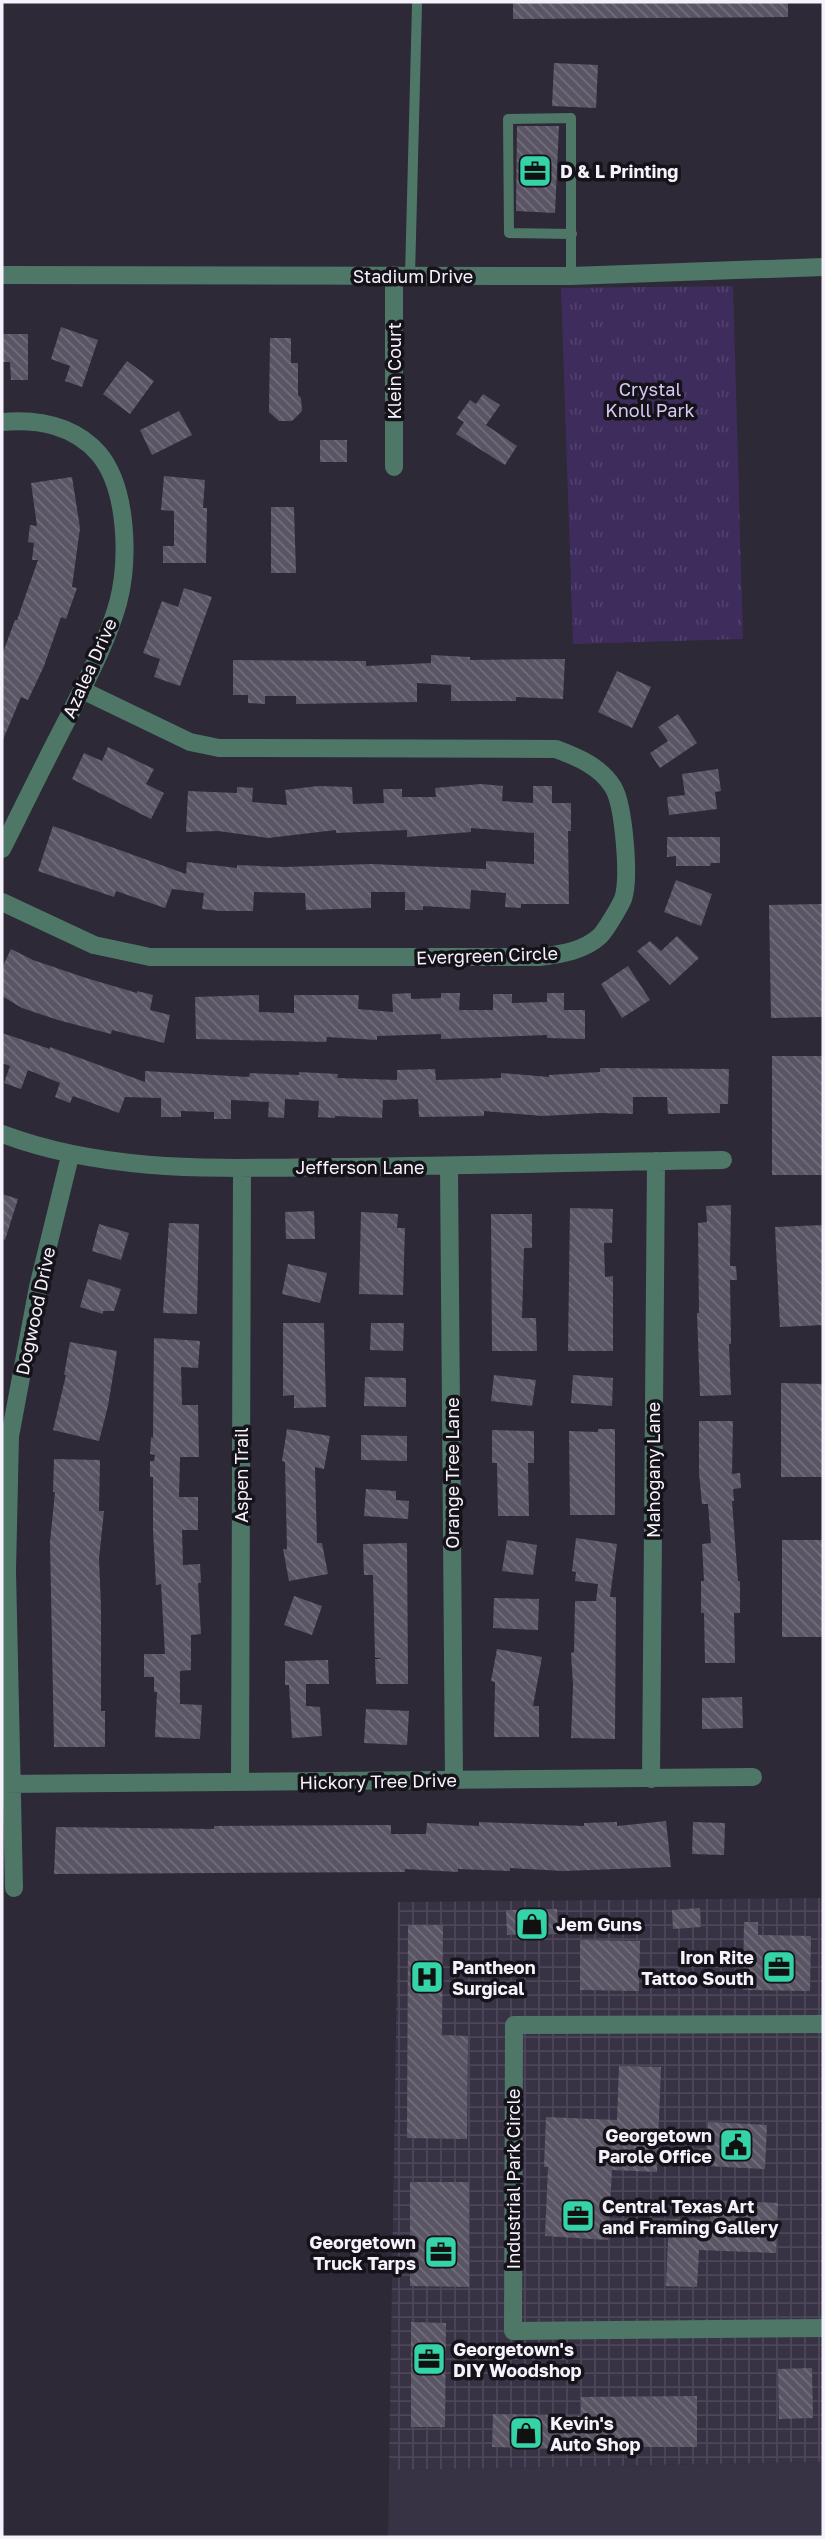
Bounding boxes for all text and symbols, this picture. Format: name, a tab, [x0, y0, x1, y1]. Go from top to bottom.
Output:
office icon: D & L Printing	[516, 152, 554, 190]
place label: D & L Printing	[560, 160, 678, 182]
street label: Stadium Drive	[353, 265, 473, 287]
street label: Klein Court	[383, 322, 405, 420]
park label: Crystal Knoll Park	[605, 378, 695, 421]
street label: Azalea Drive	[57, 615, 121, 721]
street label: Evergreen Circle	[416, 942, 558, 968]
street label: Jefferson Lane	[296, 1156, 424, 1178]
street label: Dogwood Drive	[11, 1245, 59, 1377]
street label: Orange Tree Lane	[441, 1397, 463, 1549]
street label: Mahogany Lane	[642, 1402, 664, 1538]
street label: Aspen Trail	[230, 1427, 252, 1523]
street label: Hickory Tree Drive	[299, 1769, 457, 1793]
shop icon: Jem Guns	[513, 1905, 551, 1943]
place label: Jem Guns	[556, 1913, 642, 1935]
place label: Iron Rite Tattoo South	[641, 1946, 754, 1989]
office icon: Iron Rite Tattoo South	[760, 1948, 798, 1986]
place label: Pantheon Surgical	[452, 1956, 536, 1999]
hospital icon: Pantheon Surgical	[408, 1958, 446, 1996]
street label: Industrial Park Circle	[502, 2089, 524, 2269]
place label: Georgetown Parole Office	[598, 2124, 712, 2167]
public building icon: Georgetown Parole Office	[717, 2126, 755, 2164]
place label: Central Texas Art and Framing Gallery	[602, 2195, 779, 2238]
office icon: Central Texas Art and Framing Gallery	[559, 2197, 597, 2235]
place label: Georgetown Truck Tarps	[309, 2231, 416, 2274]
office icon: Georgetown Truck Tarps	[422, 2233, 460, 2271]
place label: Georgetown's DIY Woodshop	[453, 2338, 582, 2381]
office icon: Georgetown's DIY Woodshop	[410, 2340, 448, 2378]
place label: Kevin's Auto Shop	[550, 2412, 641, 2455]
shop icon: Kevin's Auto Shop	[507, 2414, 545, 2452]

